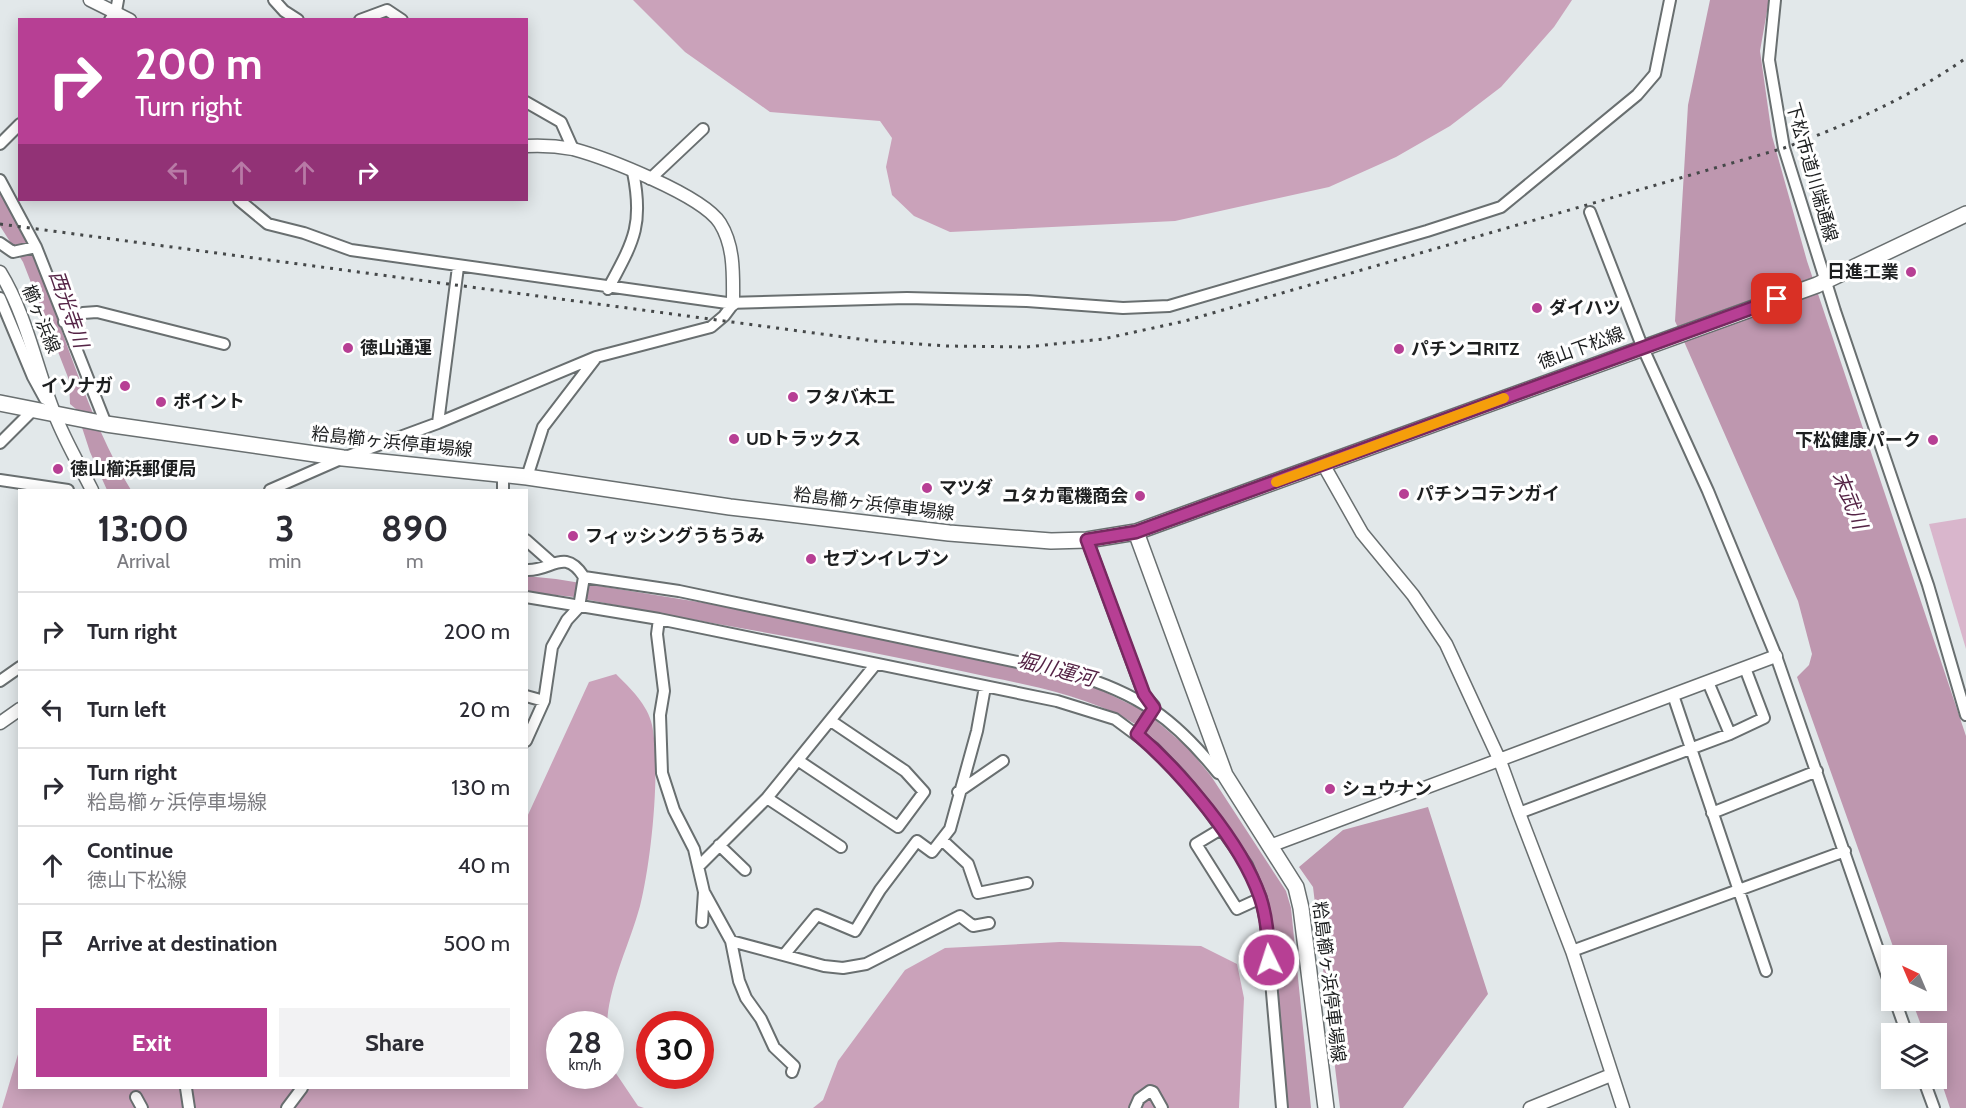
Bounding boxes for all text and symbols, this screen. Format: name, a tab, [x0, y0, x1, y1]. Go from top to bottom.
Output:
text: 200 m	[135, 38, 262, 90]
icon: right	[36, 42, 114, 120]
text: Turn right	[135, 90, 242, 123]
street label: 下松市道川端通線	[1782, 100, 1842, 244]
icon: left	[162, 156, 195, 189]
icon: ahead	[225, 156, 258, 189]
icon: ahead	[288, 156, 321, 189]
icon: right	[351, 156, 384, 189]
place label: 日進工業	[1827, 261, 1899, 283]
marker: 日進工業	[1904, 265, 1918, 279]
water label: 西光寺川	[45, 267, 94, 353]
pin	[1751, 273, 1802, 324]
street label: 櫛ヶ浜線	[17, 282, 65, 356]
icon: arrive	[1760, 282, 1793, 315]
place label: ダイハツ	[1549, 297, 1621, 319]
marker: ダイハツ	[1530, 301, 1544, 315]
street label: 徳山下松線	[1535, 322, 1627, 374]
place label: 徳山通運	[360, 337, 432, 359]
place label: パチンコRITZ	[1411, 338, 1519, 360]
marker: 徳山通運	[341, 341, 355, 355]
marker: パチンコRITZ	[1392, 342, 1406, 356]
place label: イソナガ	[41, 375, 113, 397]
marker: イソナガ	[118, 379, 132, 393]
place label: フタバ木工	[805, 386, 895, 408]
marker: フタバ木工	[786, 390, 800, 404]
place label: ポイント	[173, 391, 245, 413]
marker: ポイント	[154, 395, 168, 409]
street label: 粭島櫛ヶ浜停車場線	[310, 423, 474, 461]
place label: UDトラックス	[746, 428, 861, 450]
place label: 下松健康パーク	[1795, 429, 1921, 451]
marker: UDトラックス	[727, 432, 741, 446]
marker: 下松健康パーク	[1926, 433, 1940, 447]
place label: 徳山櫛浜郵便局	[70, 458, 196, 480]
marker: 徳山櫛浜郵便局	[51, 462, 65, 476]
water label: 末武川	[1828, 468, 1873, 534]
place label: マツダ	[939, 477, 993, 499]
marker: マツダ	[920, 481, 934, 495]
street label: 粭島櫛ヶ浜停車場線	[792, 483, 956, 525]
place label: パチンコテンガイ	[1416, 483, 1560, 505]
place label: ユタカ電機商会	[1002, 485, 1128, 507]
marker: パチンコテンガイ	[1397, 487, 1411, 501]
marker: ユタカ電機商会	[1133, 489, 1147, 503]
text: 13:00	[98, 506, 189, 550]
text: 3	[275, 506, 295, 550]
text: 890	[381, 506, 448, 550]
place label: フィッシングうちうみ	[585, 525, 765, 547]
marker: フィッシングうちうみ	[566, 529, 580, 543]
place label: セブンイレブン	[823, 548, 949, 570]
text: Arrival	[117, 549, 170, 573]
text: min	[269, 549, 302, 573]
text: m	[406, 549, 424, 573]
marker: セブンイレブン	[804, 552, 818, 566]
icon: right	[36, 615, 69, 648]
text: Turn right	[87, 618, 177, 645]
text: 200 m	[444, 618, 510, 645]
water label: 堀川運河	[1014, 647, 1102, 692]
icon: left	[36, 693, 69, 726]
text: Turn left	[87, 696, 166, 723]
text: 20 m	[459, 696, 510, 723]
text: Turn right	[87, 759, 177, 786]
icon: right	[36, 771, 69, 804]
text: 130 m	[451, 774, 510, 801]
place label: シュウナン	[1342, 778, 1432, 800]
marker: シュウナン	[1323, 782, 1337, 796]
text: 粭島櫛ヶ浜停車場線	[87, 790, 267, 814]
text: Continue	[87, 837, 173, 864]
icon: ahead	[36, 849, 69, 882]
text: 40 m	[458, 852, 510, 879]
text: 徳山下松線	[87, 868, 187, 892]
street label: 粭島櫛ヶ浜停車場線	[1308, 900, 1350, 1064]
icon: arrive	[36, 927, 69, 960]
position arrow	[1237, 928, 1301, 992]
text: Arrive at destination	[87, 930, 277, 957]
text: 500 m	[443, 930, 510, 957]
north arrow	[1881, 945, 1947, 1011]
map controls	[1881, 945, 1947, 1089]
button: Exit	[36, 1008, 267, 1077]
button: Share	[279, 1008, 510, 1077]
speed limit sign: 30	[636, 1011, 714, 1089]
button: layers	[1881, 1023, 1947, 1089]
text: 28	[568, 1024, 602, 1061]
text: km/h	[569, 1056, 601, 1074]

